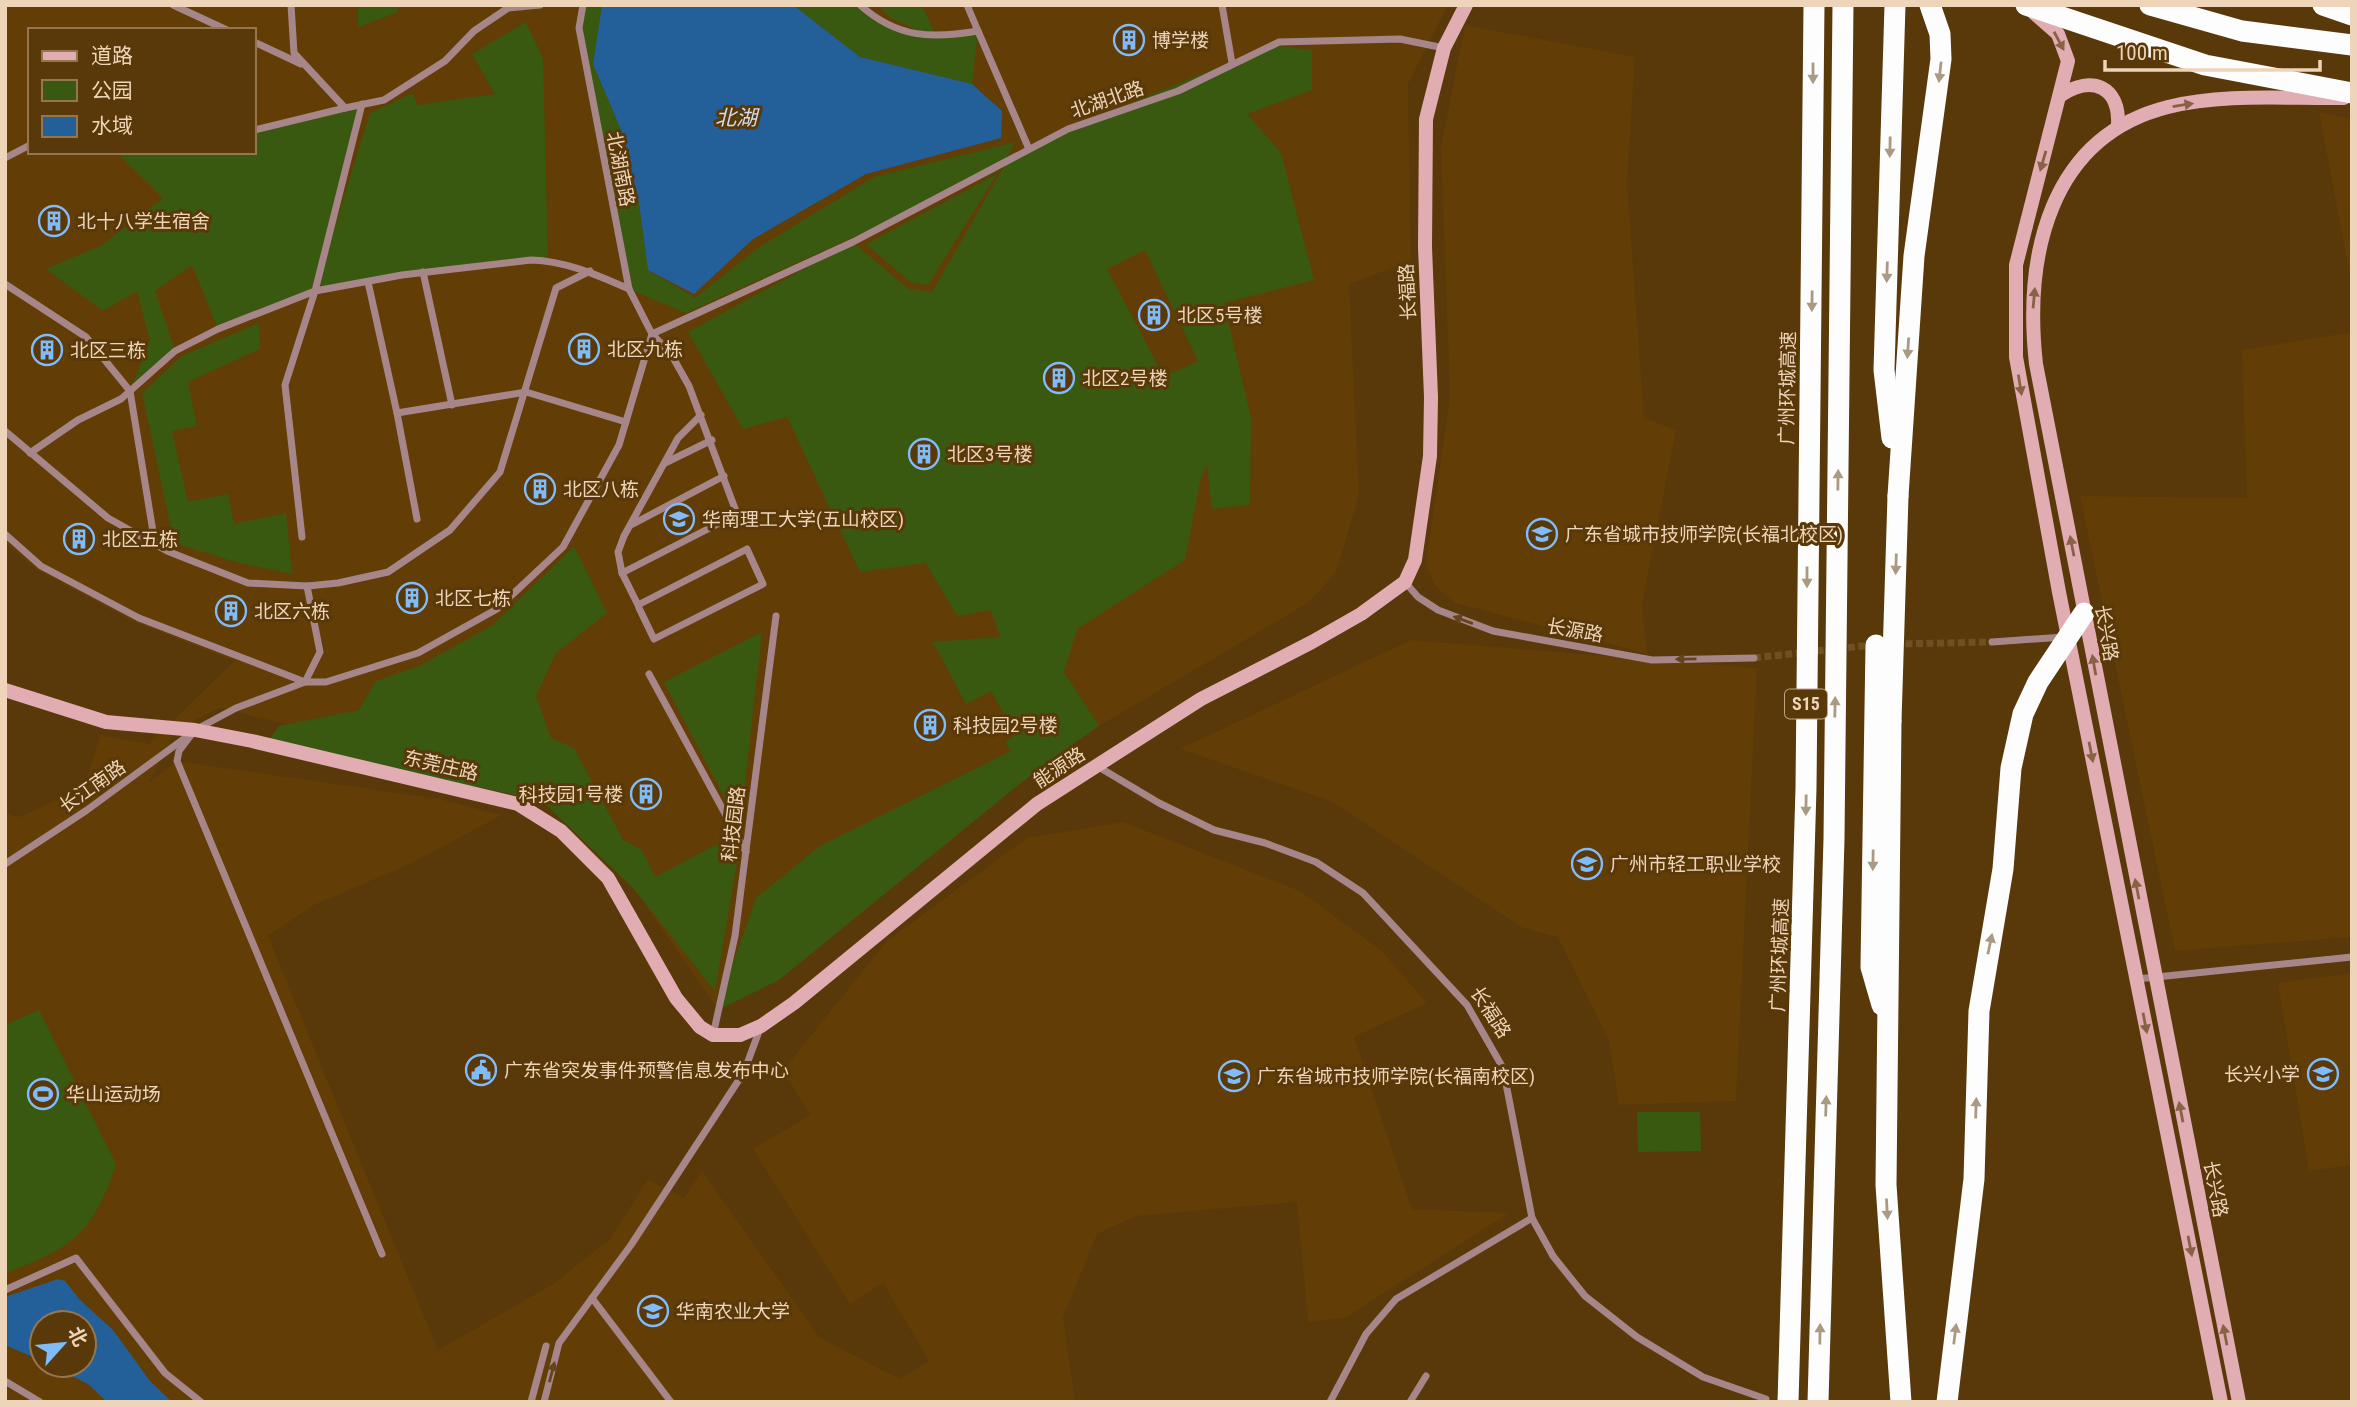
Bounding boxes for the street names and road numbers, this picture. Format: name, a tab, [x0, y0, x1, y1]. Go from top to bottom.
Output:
street label: 北湖北路	[1067, 76, 1147, 123]
street label: 北湖南路	[602, 130, 639, 209]
street label: 长福路	[1395, 263, 1420, 321]
street label: 广州环城高速	[1775, 331, 1800, 445]
street label: 长兴路	[2090, 603, 2123, 663]
street label: 长源路	[1545, 614, 1605, 647]
road number: S15	[1785, 690, 1827, 718]
street label: 能源路	[1029, 742, 1089, 793]
street label: 东莞庄路	[401, 746, 481, 785]
street label: 长江南路	[55, 755, 130, 818]
street label: 科技园路	[717, 785, 750, 863]
street label: 广州环城高速	[1766, 898, 1793, 1012]
street label: 长福路	[1465, 982, 1516, 1042]
street label: 长兴路	[2199, 1159, 2232, 1219]

